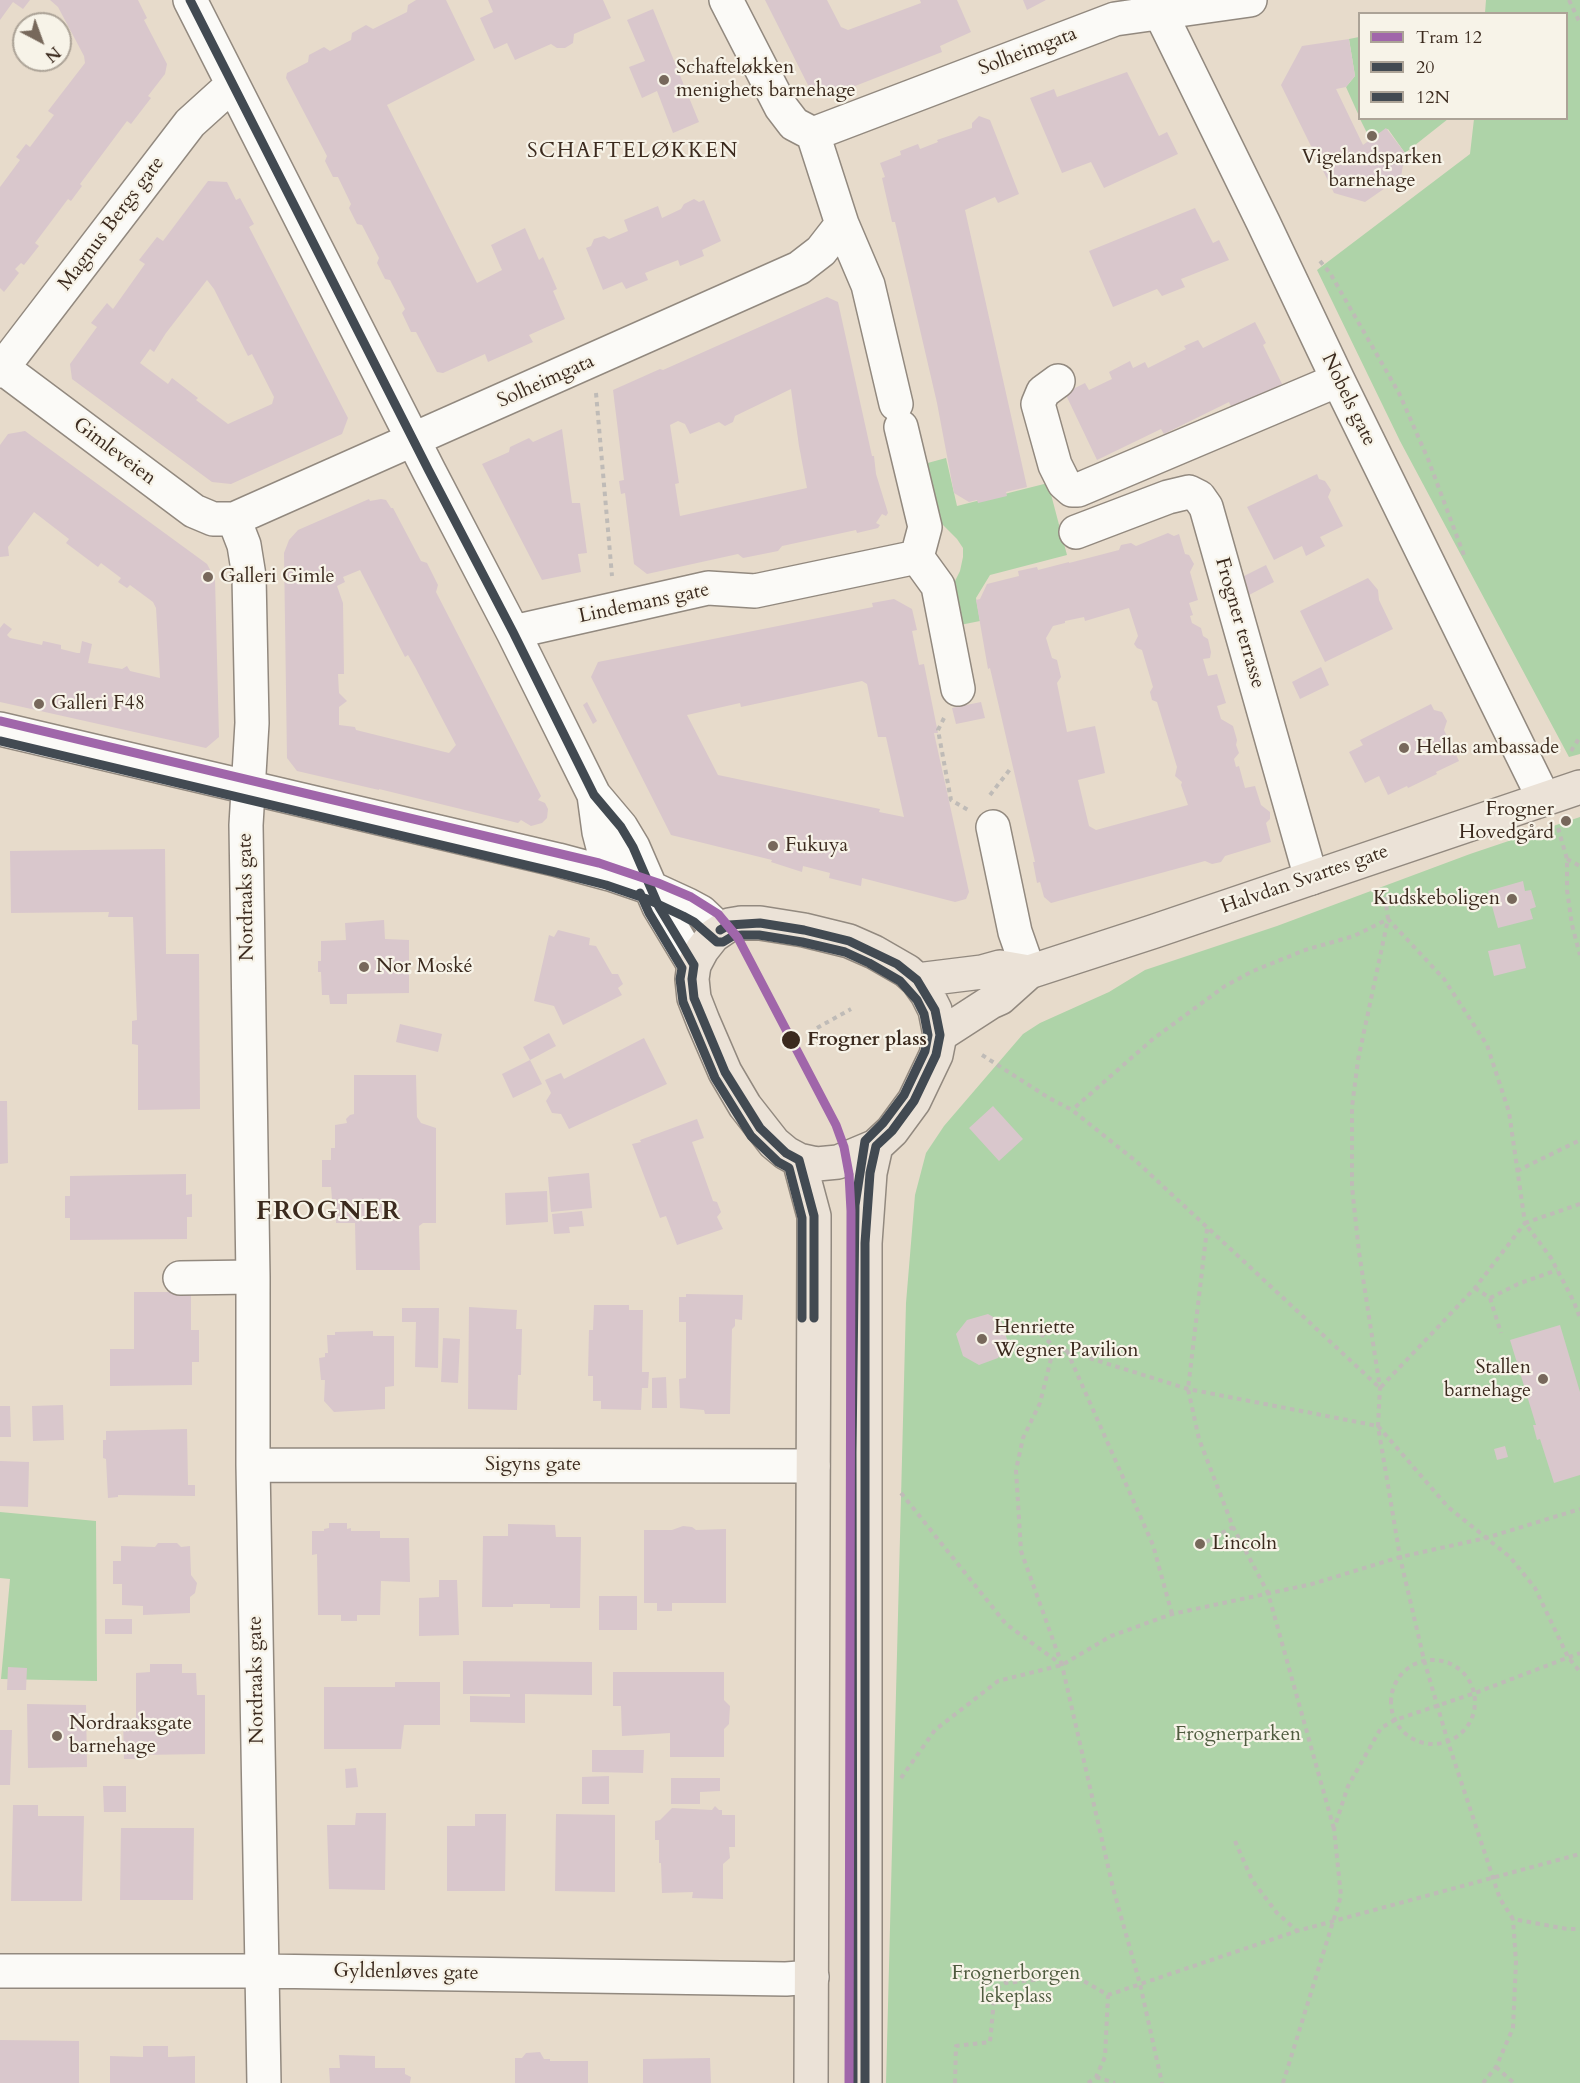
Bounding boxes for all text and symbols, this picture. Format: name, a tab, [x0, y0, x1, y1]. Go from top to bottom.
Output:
north arrow	[12, 12, 72, 72]
legend	[1358, 12, 1568, 120]
street label: Solheimgata	[975, 22, 1081, 82]
text: Tram 12	[1416, 25, 1482, 50]
text: N	[40, 41, 65, 67]
text: 20	[1416, 55, 1434, 80]
place label: Schafteløkken menighets barnehage	[676, 56, 856, 103]
marker: Schafteløkken menighets barnehage	[657, 73, 671, 87]
text: 12N	[1416, 85, 1450, 110]
marker: Vigelandsparken barnehage	[1365, 129, 1379, 143]
district label: SCHAFTELØKKEN	[527, 139, 739, 165]
place label: Vigelandsparken barnehage	[1302, 146, 1442, 193]
street label: Magnus Bergs gate	[54, 152, 170, 296]
street label: Solheimgata	[494, 350, 598, 414]
street label: Nobels gate	[1315, 350, 1381, 450]
street label: Gimleveien	[68, 413, 160, 491]
street label: Frogner terrasse	[1209, 555, 1269, 691]
place label: Galleri Gimle	[220, 565, 335, 589]
marker: Galleri Gimle	[201, 570, 215, 584]
street label: Lindemans gate	[576, 578, 712, 630]
place label: Galleri F48	[51, 692, 145, 716]
marker: Galleri F48	[32, 697, 46, 711]
place label: Hellas ambassade	[1416, 736, 1559, 760]
marker: Hellas ambassade	[1397, 741, 1411, 755]
place label: Frogner Hovedgård	[1459, 798, 1554, 845]
marker: Frogner Hovedgård	[1559, 814, 1573, 828]
street label: Nordraaks gate	[234, 833, 260, 961]
place label: Fukuya	[785, 834, 848, 858]
marker: Fukuya	[766, 839, 780, 853]
street label: Halvdan Svartes gate	[1218, 840, 1392, 920]
place label: Kudskeboligen	[1373, 887, 1500, 911]
marker: Kudskeboligen	[1505, 892, 1519, 906]
place label: Nor Moské	[376, 955, 473, 979]
marker: Nor Moské	[357, 960, 371, 974]
place label: Frogner plass	[807, 1028, 927, 1052]
marker: Frogner plass	[780, 1029, 802, 1051]
district label: FROGNER	[256, 1197, 402, 1229]
place label: Henriette Wegner Pavilion	[994, 1316, 1139, 1363]
marker: Henriette Wegner Pavilion	[975, 1332, 989, 1346]
place label: Stallen barnehage	[1444, 1356, 1531, 1403]
marker: Stallen barnehage	[1536, 1372, 1550, 1386]
street label: Sigyns gate	[485, 1453, 581, 1477]
place label: Lincoln	[1212, 1532, 1277, 1556]
marker: Lincoln	[1193, 1537, 1207, 1551]
street label: Nordraaks gate	[244, 1616, 270, 1744]
place label: Nordraaksgate barnehage	[69, 1712, 192, 1759]
park label: Frognerparken	[1175, 1723, 1301, 1747]
marker: Nordraaksgate barnehage	[50, 1729, 64, 1743]
street label: Gyldenløves gate	[333, 1960, 479, 1986]
park label: Frognerborgen lekeplass	[952, 1962, 1080, 2009]

